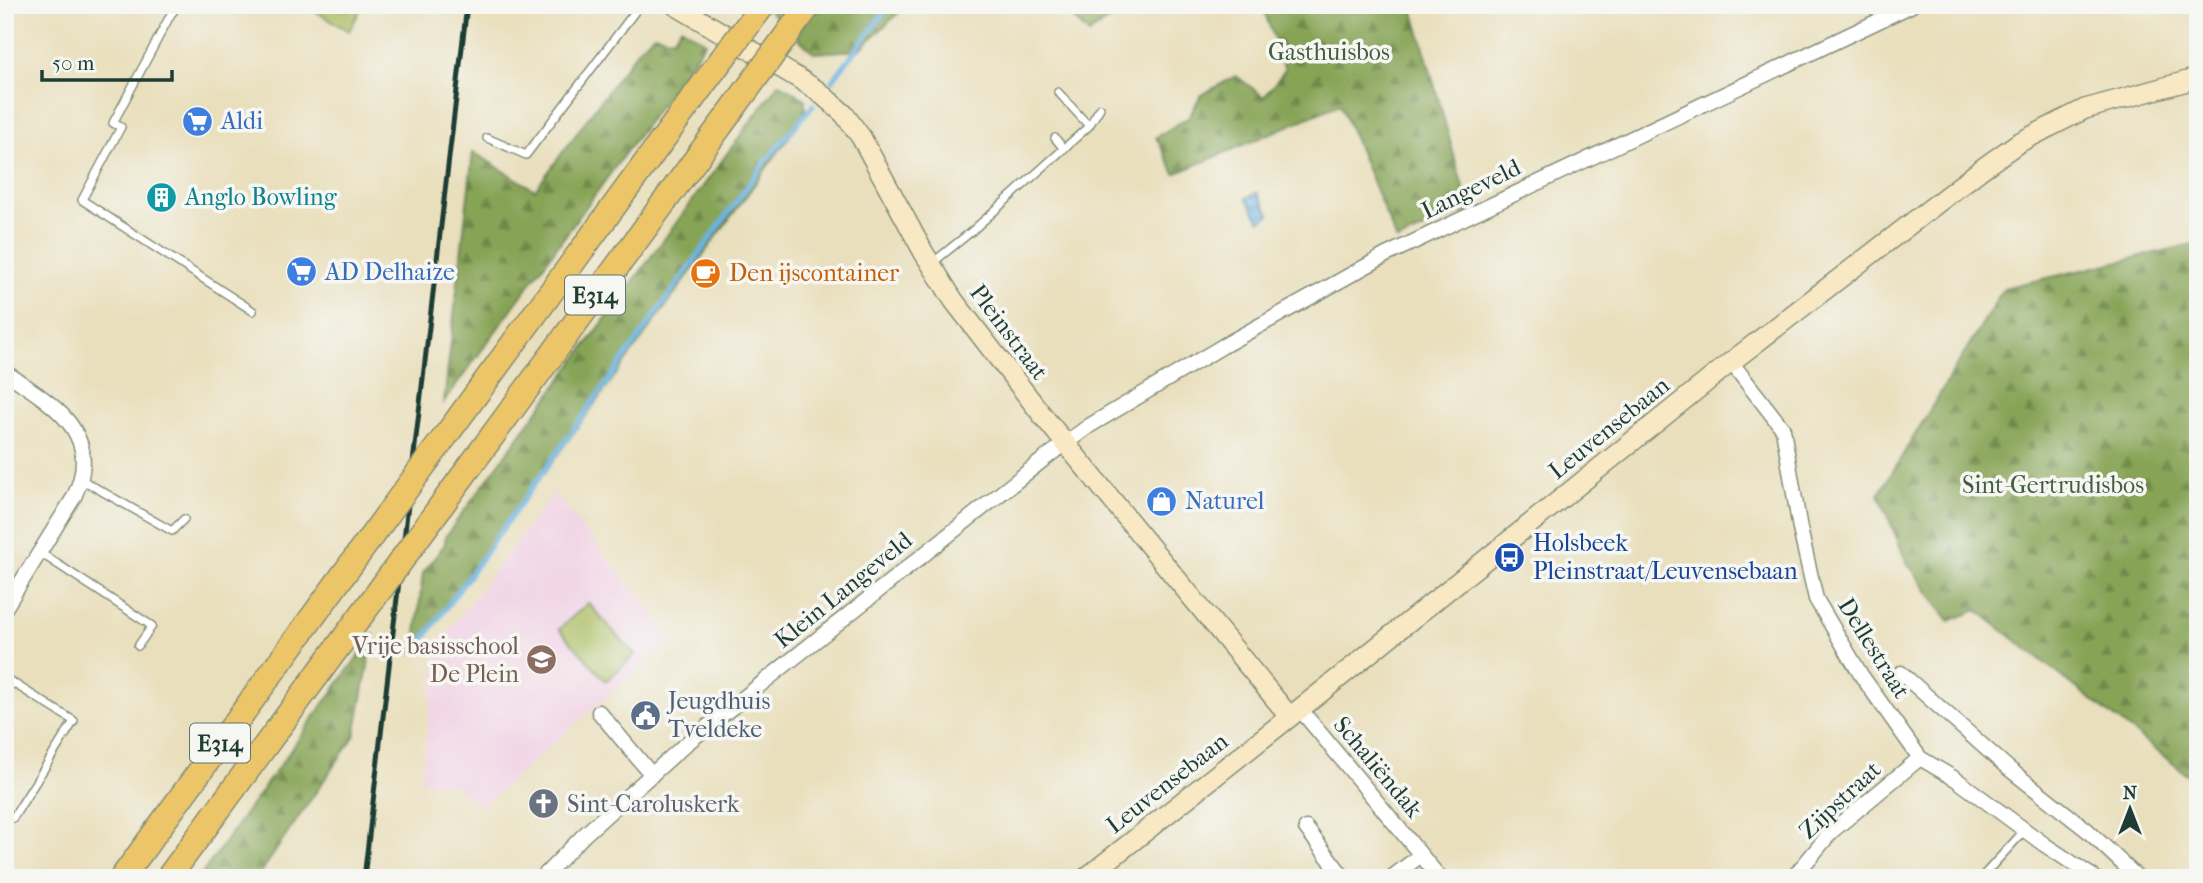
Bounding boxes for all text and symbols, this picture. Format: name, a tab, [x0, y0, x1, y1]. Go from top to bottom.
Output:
scale bar	[42, 38, 172, 82]
park label: Gasthuisbos	[1268, 38, 1390, 66]
text: 50 m	[52, 51, 95, 75]
supermarket icon: Aldi	[181, 104, 215, 138]
place label: Aldi	[220, 107, 263, 135]
street label: Langeveld	[1417, 153, 1526, 225]
building icon: Anglo Bowling	[145, 180, 179, 214]
place label: Anglo Bowling	[184, 183, 338, 211]
supermarket icon: AD Delhaize	[285, 255, 319, 289]
cafe icon: Den ijscontainer	[689, 256, 723, 290]
place label: AD Delhaize	[324, 258, 455, 286]
place label: Den ijscontainer	[729, 259, 900, 287]
road number: E314	[565, 276, 625, 314]
street label: Pleinstraat	[964, 279, 1054, 386]
street label: Leuvensebaan	[1543, 371, 1675, 485]
park label: Sint-Gertrudisbos	[1962, 471, 2144, 499]
shop icon: Naturel	[1145, 484, 1179, 518]
place label: Naturel	[1185, 487, 1265, 515]
street label: Klein Langeveld	[769, 525, 918, 654]
place label: Holsbeek Pleinstraat/Leuvensebaan	[1533, 529, 1798, 585]
bus stop icon: Holsbeek Pleinstraat/Leuvensebaan	[1493, 540, 1527, 574]
street label: Dellestraat	[1832, 592, 1916, 704]
place label: Vrije basisschool De Plein	[351, 632, 519, 688]
school or university icon: Vrije basisschool De Plein	[525, 643, 559, 677]
place label: Jeugdhuis Tveldeke	[666, 687, 770, 743]
public building icon: Jeugdhuis Tveldeke	[628, 698, 662, 732]
street label: Schaliëndak	[1328, 711, 1429, 824]
road number: E314	[190, 723, 250, 762]
street label: Leuvensebaan	[1101, 727, 1233, 839]
street label: Zijpstraat	[1794, 755, 1887, 845]
north arrow	[2094, 774, 2164, 844]
text: N	[2123, 782, 2138, 804]
church icon: Sint-Caroluskerk	[527, 787, 561, 821]
place label: Sint-Caroluskerk	[567, 790, 740, 818]

